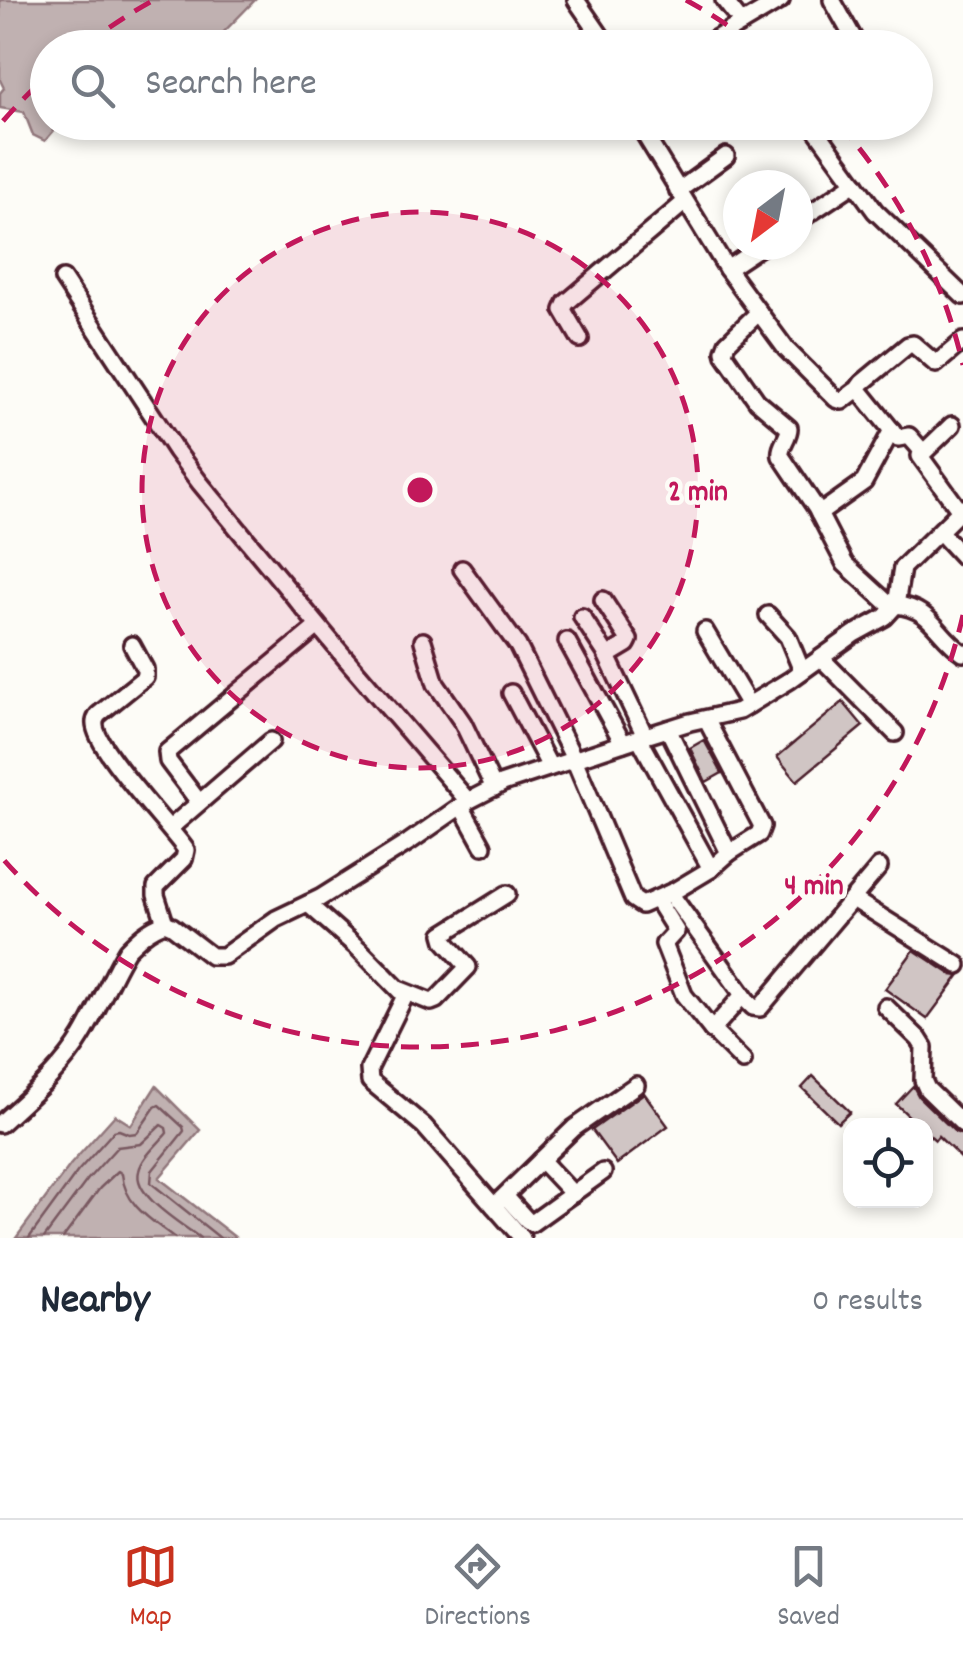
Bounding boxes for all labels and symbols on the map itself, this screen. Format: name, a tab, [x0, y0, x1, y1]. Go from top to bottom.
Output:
north arrow	[723, 170, 813, 260]
centre of rings	[402, 472, 438, 508]
text: 2 min	[668, 473, 728, 516]
text: 4 min	[784, 867, 844, 910]

